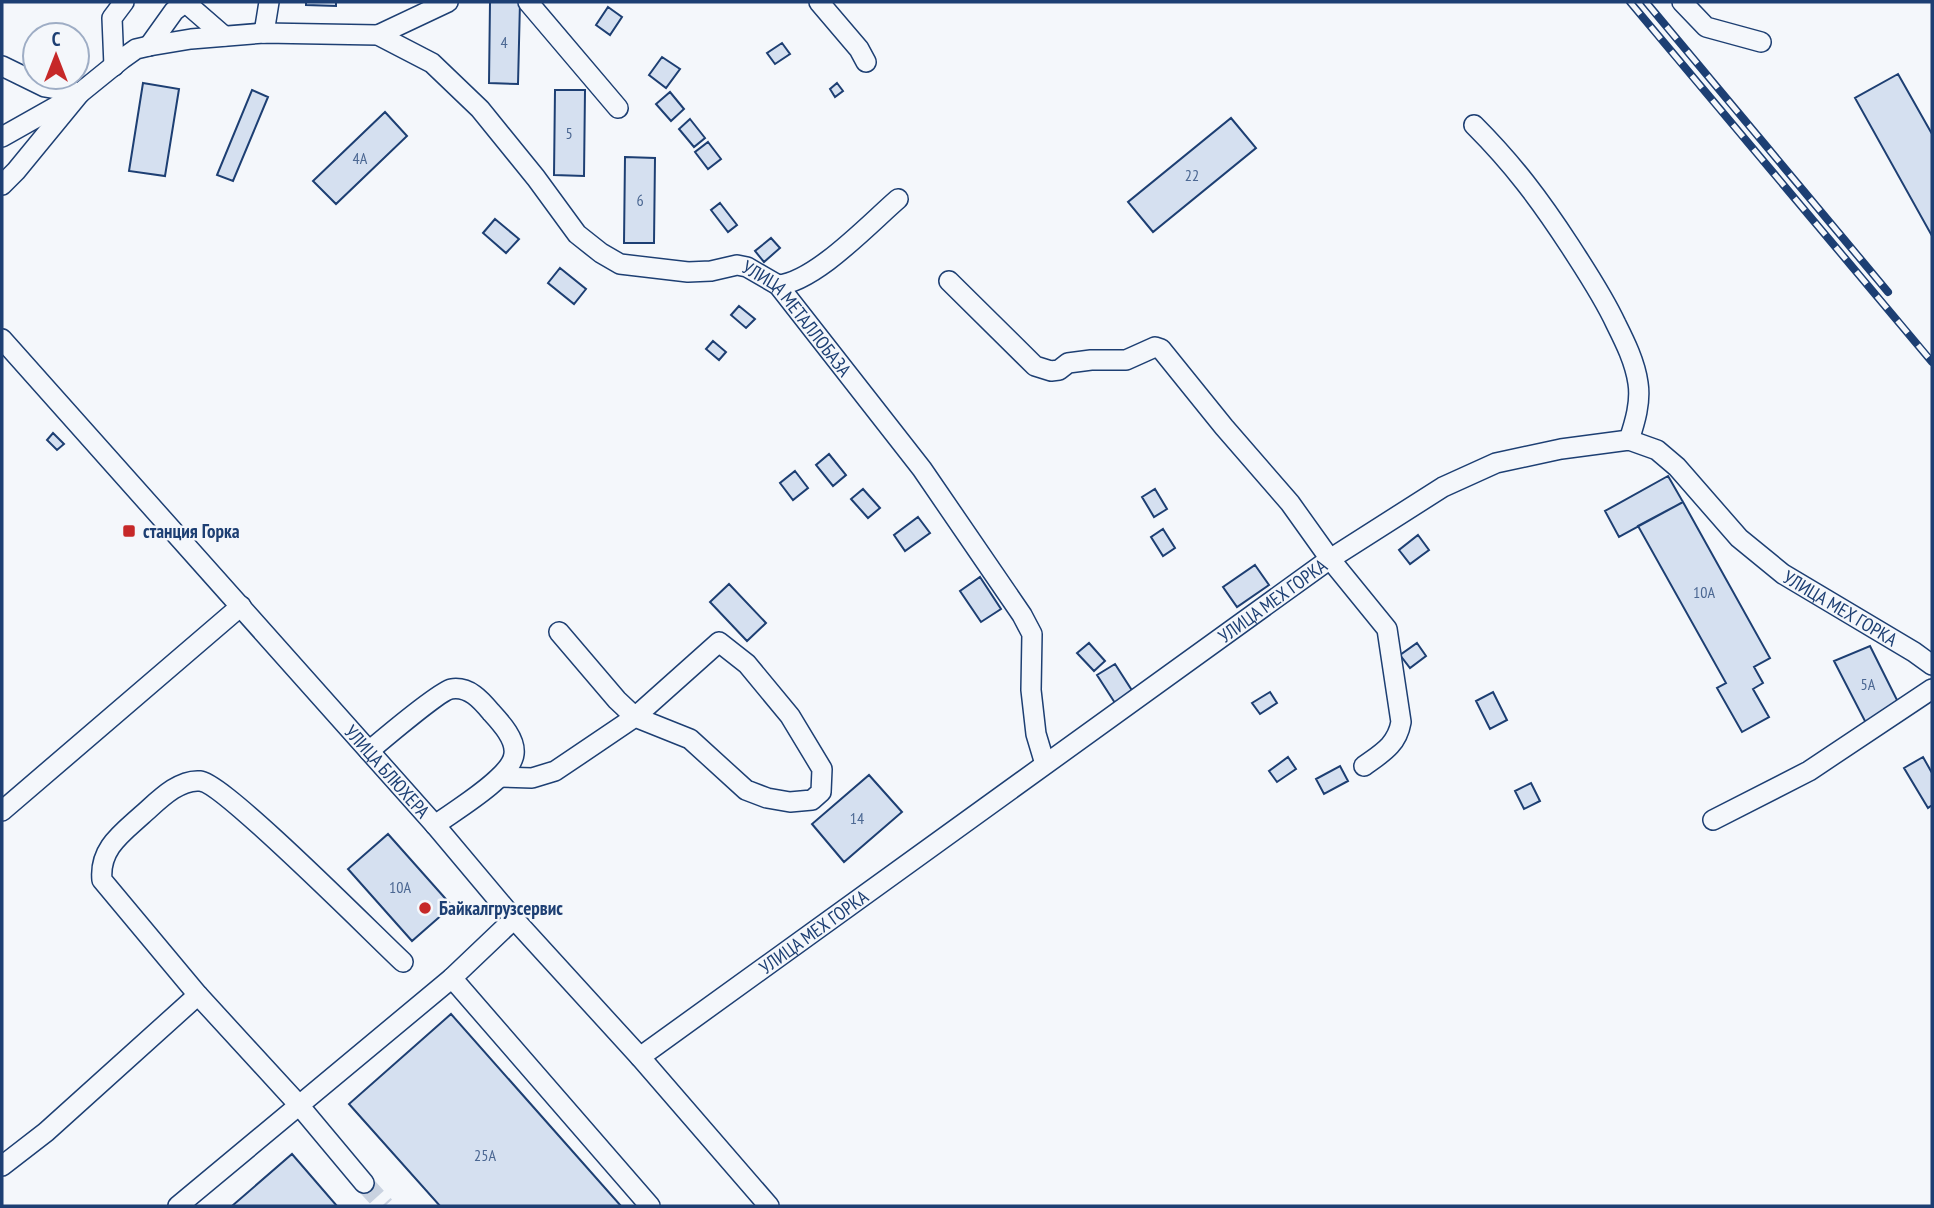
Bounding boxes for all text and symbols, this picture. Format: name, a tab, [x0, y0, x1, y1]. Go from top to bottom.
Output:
north arrow	[21, 21, 91, 91]
text: С	[52, 27, 61, 51]
house number: 4	[500, 32, 508, 52]
house number: 5	[565, 123, 573, 143]
house number: 4А	[353, 148, 368, 168]
house number: 22	[1185, 165, 1199, 185]
house number: 6	[636, 190, 644, 210]
street label: УЛИЦА МЕТАЛЛОБАЗА	[738, 255, 857, 381]
place label: станция Горка	[143, 519, 240, 543]
marker: станция Горка	[121, 523, 137, 539]
street label: УЛИЦА МЕХ ГОРКА	[1213, 553, 1332, 648]
street label: УЛИЦА МЕХ ГОРКА	[1779, 565, 1902, 651]
house number: 10А	[1693, 582, 1715, 602]
house number: 5А	[1861, 674, 1876, 694]
street label: УЛИЦА БЛЮХЕРА	[339, 720, 435, 823]
house number: 14	[850, 808, 864, 828]
house number: 10А	[389, 877, 411, 897]
street label: УЛИЦА МЕХ ГОРКА	[754, 884, 873, 979]
place label: Байкалгрузсервис	[439, 896, 563, 920]
marker: Байкалгрузсервис	[417, 900, 433, 916]
house number: 25А	[474, 1145, 496, 1165]

